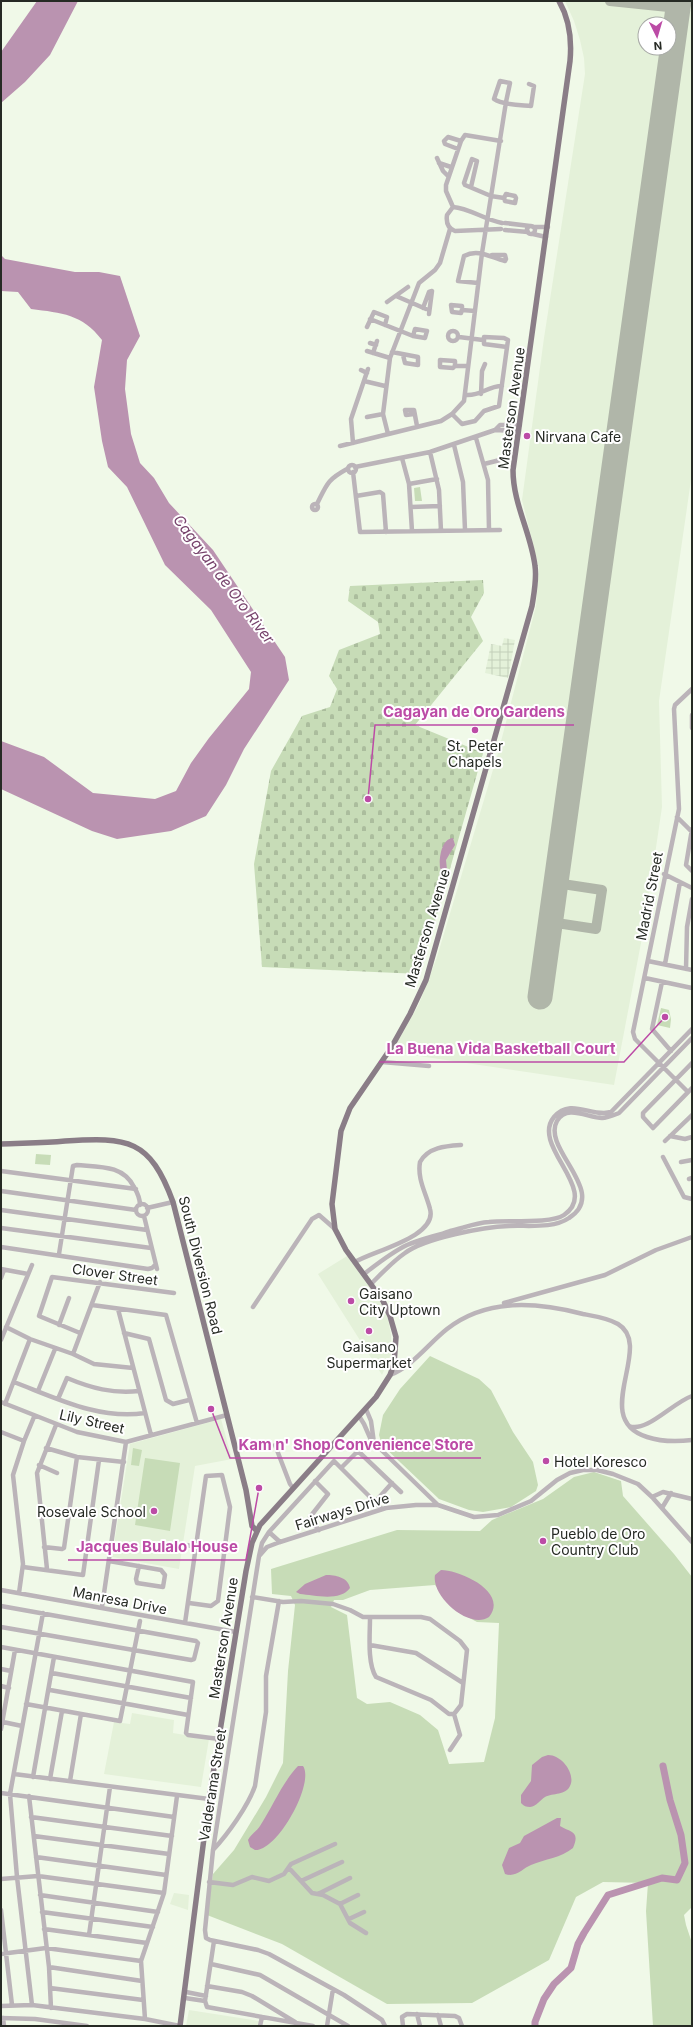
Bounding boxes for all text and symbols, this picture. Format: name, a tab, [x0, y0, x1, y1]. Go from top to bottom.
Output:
north arrow	[637, 16, 677, 56]
text: N	[653, 39, 663, 53]
street label: Masterson Avenue	[494, 346, 528, 470]
place label: Nirvana Cafe	[535, 428, 621, 445]
marker: Nirvana Cafe	[522, 431, 532, 441]
water label: Cagayan de Oro River	[169, 511, 279, 648]
callout: Cagayan de Oro Gardens	[375, 698, 574, 725]
text: Cagayan de Oro Gardens	[383, 702, 565, 721]
marker: St. Peter Chapels	[470, 725, 480, 735]
place label: St. Peter Chapels	[447, 737, 503, 770]
street label: Madrid Street	[632, 850, 666, 942]
street label: Masterson Avenue	[401, 867, 453, 989]
callout: La Buena Vida Basketball Court	[379, 1035, 624, 1062]
text: La Buena Vida Basketball Court	[387, 1039, 616, 1058]
street label: South Diversion Road	[176, 1194, 226, 1336]
street label: Clover Street	[71, 1260, 159, 1288]
place label: Gaisano City Uptown	[359, 1285, 441, 1318]
marker: Gaisano City Uptown	[346, 1296, 356, 1306]
marker: Gaisano Supermarket	[364, 1326, 374, 1336]
place label: Gaisano Supermarket	[326, 1338, 412, 1371]
street label: Lily Street	[58, 1405, 127, 1437]
callout: Kam n' Shop Convenience Store	[230, 1431, 481, 1458]
text: Kam n' Shop Convenience Store	[239, 1435, 473, 1454]
place label: Hotel Koresco	[554, 1453, 647, 1470]
marker: Hotel Koresco	[541, 1456, 551, 1466]
street label: Fairways Drive	[293, 1489, 391, 1533]
place label: Rosevale School	[37, 1503, 146, 1520]
marker: Rosevale School	[149, 1506, 159, 1516]
place label: Pueblo de Oro Country Club	[551, 1525, 646, 1558]
callout: Jacques Bulalo House	[68, 1533, 246, 1560]
marker: Pueblo de Oro Country Club	[538, 1536, 548, 1546]
text: Jacques Bulalo House	[76, 1537, 238, 1556]
street label: Masterson Avenue	[205, 1576, 241, 1700]
street label: Manresa Drive	[71, 1583, 169, 1617]
street label: Valderama Street	[195, 1727, 229, 1842]

